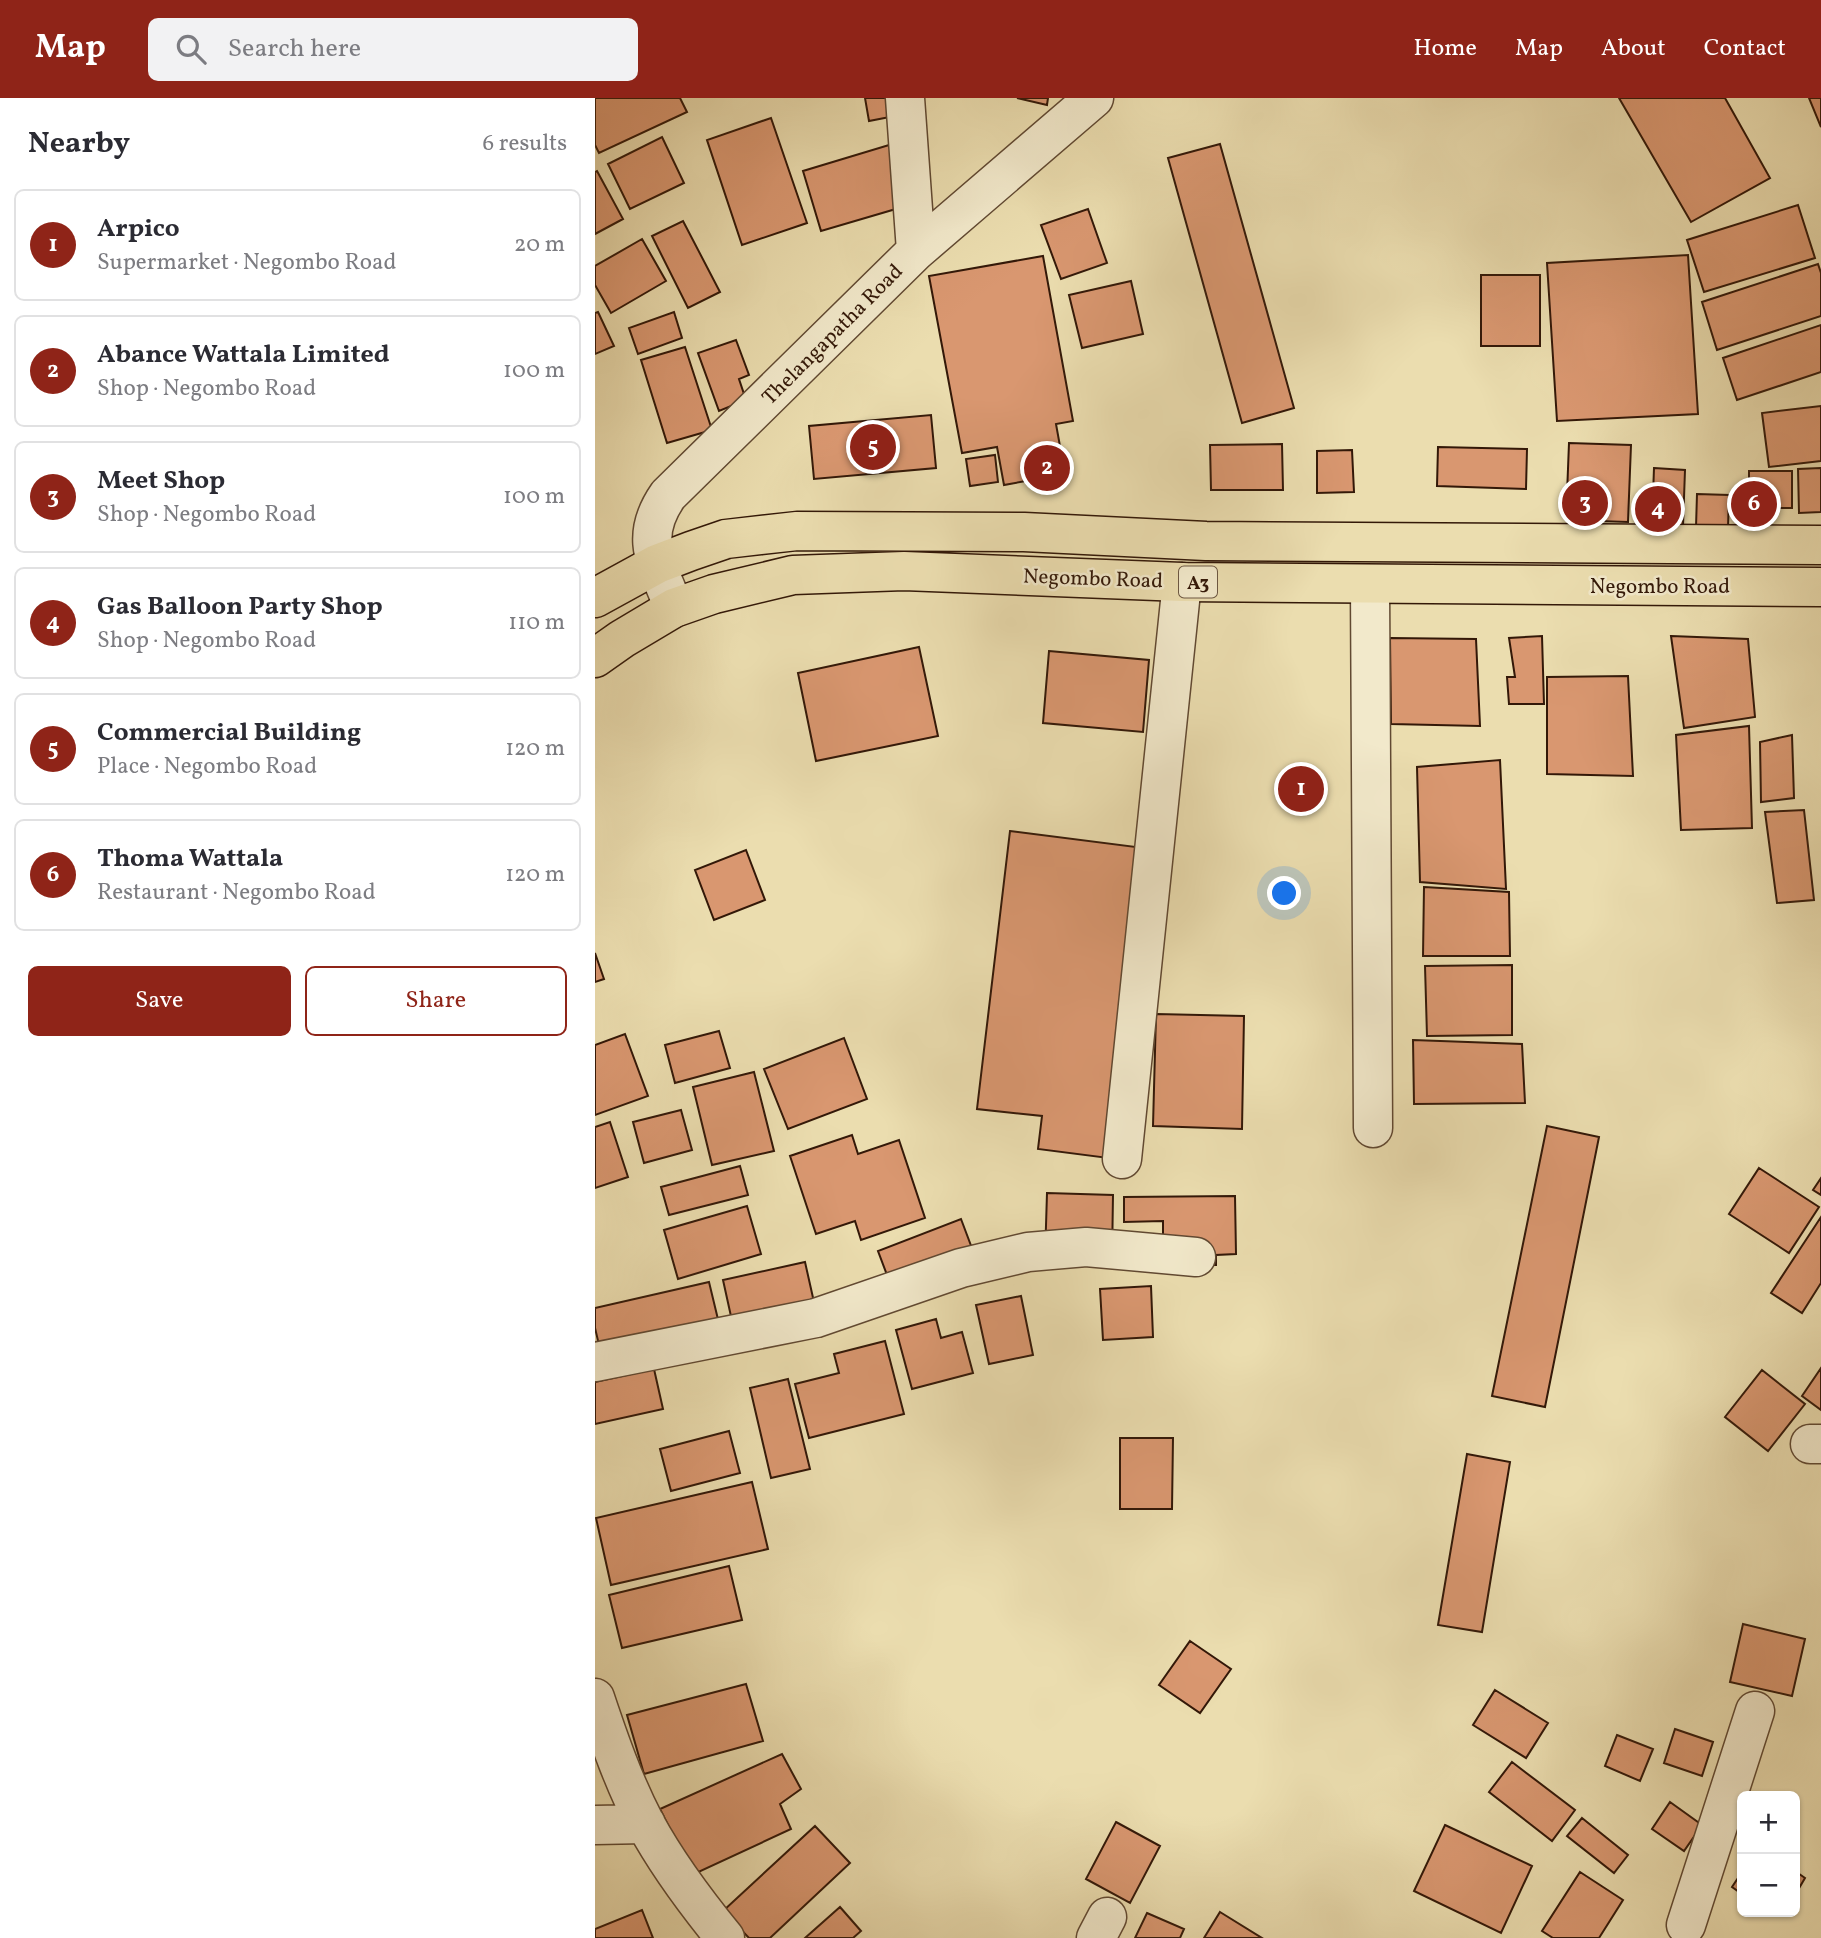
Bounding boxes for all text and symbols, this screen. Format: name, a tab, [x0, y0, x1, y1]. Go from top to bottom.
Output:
search box	[148, 18, 638, 81]
text: Map	[35, 26, 106, 72]
icon: search	[172, 30, 210, 68]
text: Search here	[228, 31, 361, 67]
text: Home	[1413, 32, 1477, 66]
text: Map	[1515, 32, 1563, 66]
text: About	[1601, 32, 1666, 66]
text: Contact	[1704, 32, 1786, 66]
text: Nearby	[28, 123, 130, 165]
text: 6 results	[483, 128, 567, 160]
text: Arpico	[97, 211, 180, 247]
text: 1	[48, 229, 58, 261]
text: 20 m	[514, 229, 565, 261]
text: Supermarket · Negombo Road	[97, 247, 396, 279]
street label: Thelangapatha Road	[756, 258, 910, 412]
text: Abance Wattala Limited	[97, 337, 390, 373]
text: 2	[47, 355, 59, 387]
text: 100 m	[503, 355, 565, 387]
text: Shop · Negombo Road	[97, 373, 316, 405]
pin: 5	[850, 421, 896, 473]
pin: 2	[1024, 442, 1070, 494]
text: Meet Shop	[97, 463, 225, 499]
pin: 3	[1562, 477, 1608, 529]
pin: 6	[1731, 478, 1777, 530]
text: 3	[47, 481, 59, 513]
text: 100 m	[503, 481, 565, 513]
pin: 4	[1635, 483, 1681, 535]
text: Shop · Negombo Road	[97, 499, 316, 531]
street label: Negombo Road	[1022, 563, 1164, 596]
road number: A3	[1179, 566, 1217, 597]
street label: Negombo Road	[1590, 573, 1730, 602]
text: Gas Balloon Party Shop	[97, 589, 383, 625]
text: 4	[46, 607, 60, 639]
text: 110 m	[508, 607, 565, 639]
text: Shop · Negombo Road	[97, 625, 316, 657]
text: Commercial Building	[97, 715, 361, 751]
text: 5	[47, 733, 59, 765]
text: 120 m	[505, 733, 565, 765]
text: Place · Negombo Road	[97, 751, 317, 783]
pin: 1	[1278, 763, 1324, 815]
text: Thoma Wattala	[97, 841, 283, 877]
text: 6	[47, 859, 59, 891]
text: 120 m	[505, 859, 565, 891]
your location	[1267, 876, 1301, 910]
text: Restaurant · Negombo Road	[97, 877, 376, 909]
button: Save	[28, 966, 291, 1036]
button: Share	[305, 966, 567, 1036]
map controls	[1737, 1791, 1800, 1917]
button: +	[1737, 1791, 1800, 1854]
button: −	[1737, 1854, 1800, 1917]

